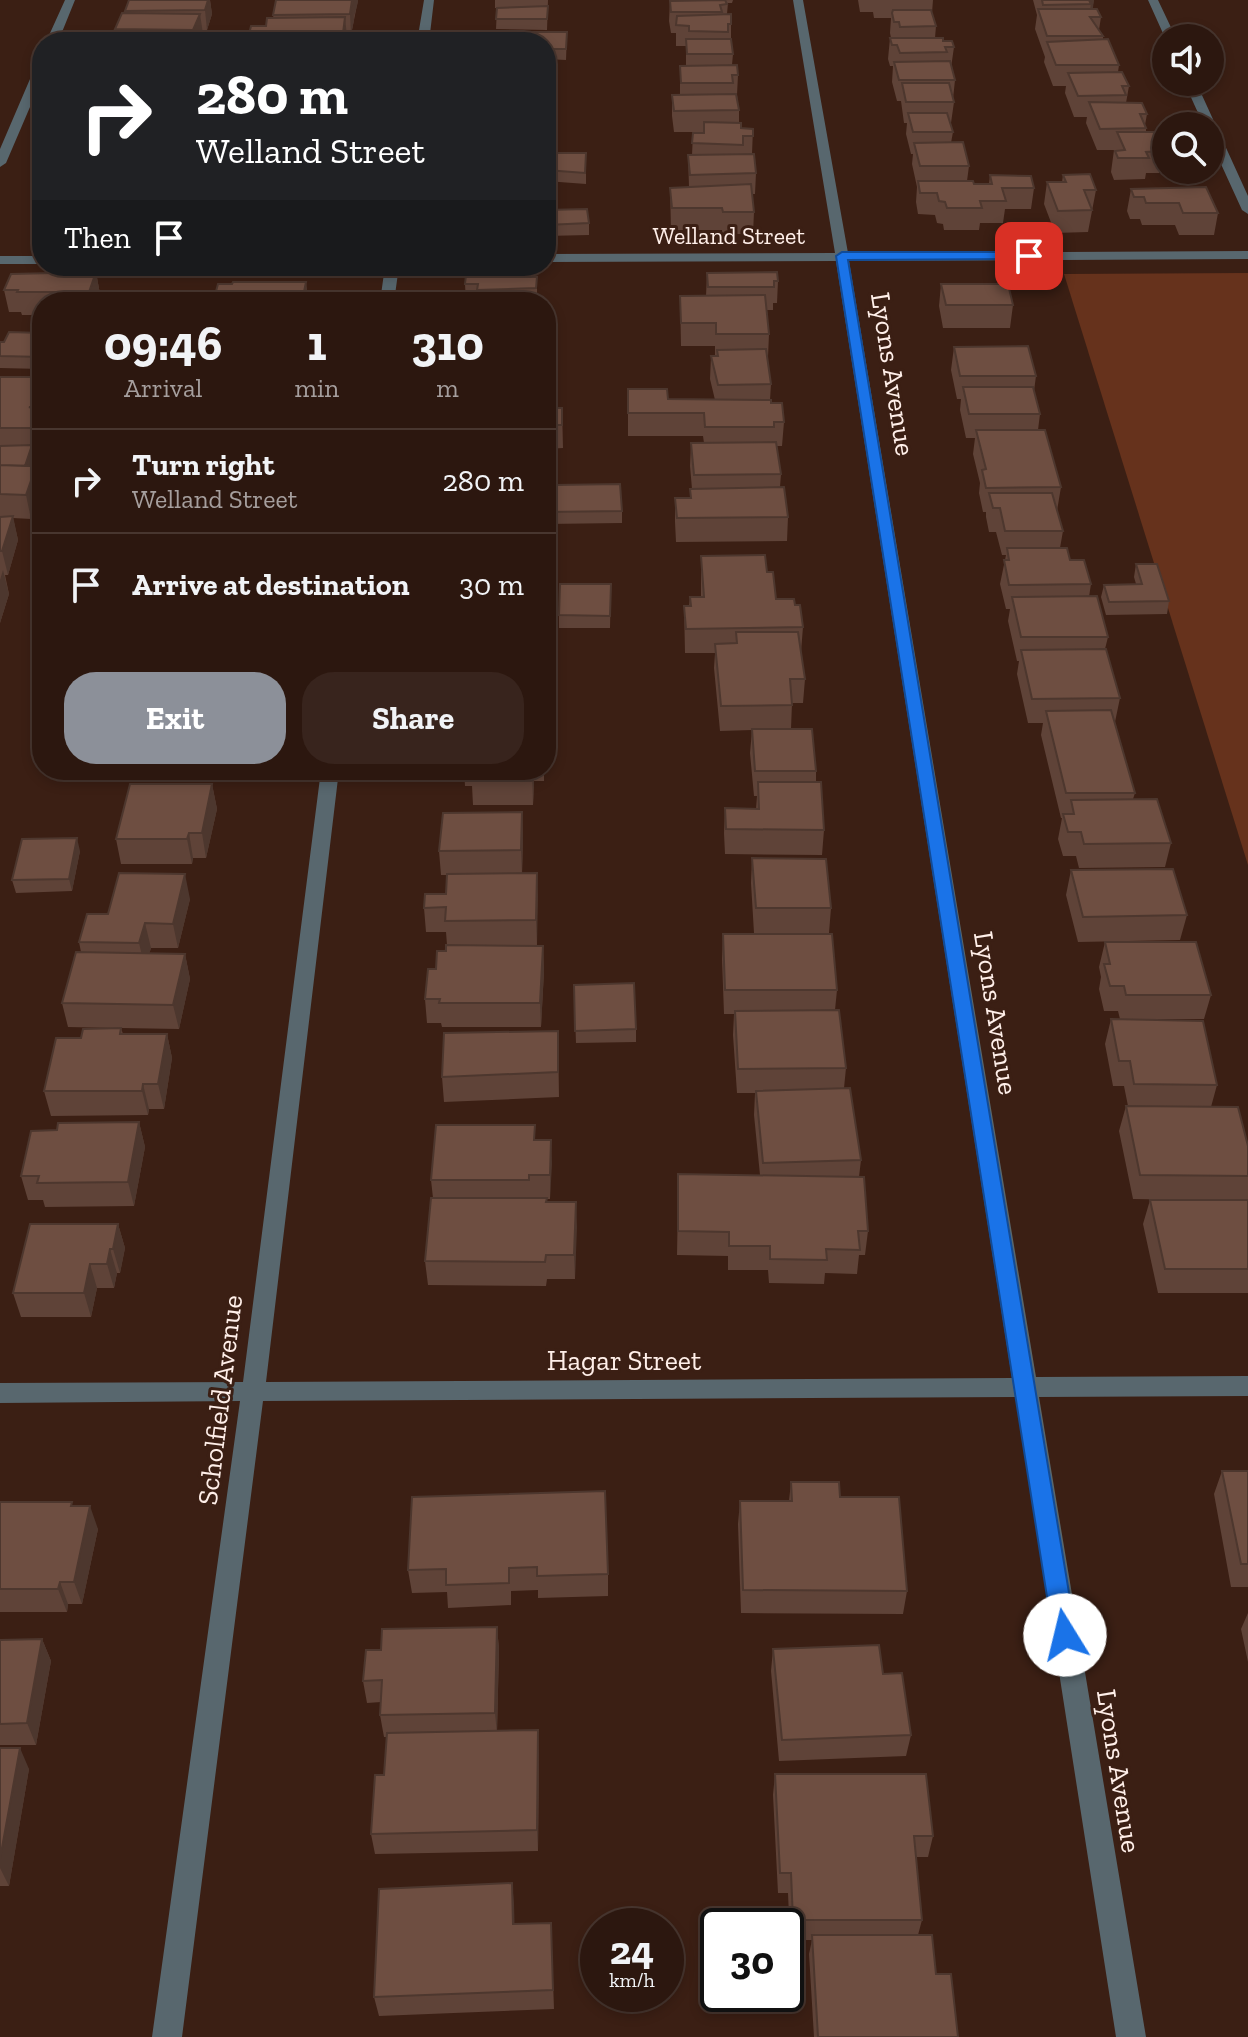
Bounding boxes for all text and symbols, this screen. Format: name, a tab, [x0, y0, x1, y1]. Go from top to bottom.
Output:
map controls	[1152, 24, 1224, 184]
button: sound	[1152, 24, 1224, 96]
text: 280 m	[196, 61, 348, 128]
icon: right	[64, 64, 168, 168]
button: search	[1152, 112, 1224, 184]
text: Welland Street	[196, 129, 425, 172]
icon: arrive	[147, 216, 191, 260]
text: Then	[64, 220, 131, 256]
street label: Welland Street	[653, 221, 805, 250]
pin	[995, 222, 1063, 290]
icon: arrive	[1007, 234, 1051, 278]
street label: Lyons Avenue	[864, 290, 922, 458]
text: 09:46	[104, 315, 222, 372]
text: 1	[307, 315, 327, 372]
text: 310	[411, 315, 484, 372]
text: Arrival	[124, 372, 202, 404]
text: min	[295, 372, 339, 404]
text: m	[436, 372, 459, 404]
text: Turn right	[132, 447, 274, 483]
icon: right	[64, 459, 108, 503]
text: 280 m	[442, 463, 524, 499]
text: Welland Street	[132, 483, 297, 515]
icon: arrive	[64, 563, 108, 607]
text: Arrive at destination	[132, 567, 409, 603]
text: 30 m	[459, 567, 524, 603]
button: Exit	[64, 672, 286, 764]
button: Share	[302, 672, 524, 764]
street label: Lyons Avenue	[967, 929, 1025, 1097]
street label: Scholfield Avenue	[191, 1293, 249, 1507]
street label: Hagar Street	[547, 1344, 702, 1377]
position arrow	[1023, 1593, 1107, 1677]
street label: Lyons Avenue	[1090, 1687, 1148, 1855]
speed limit sign: 30	[700, 1908, 804, 2012]
text: 24	[610, 1926, 654, 1974]
text: km/h	[609, 1968, 655, 1992]

